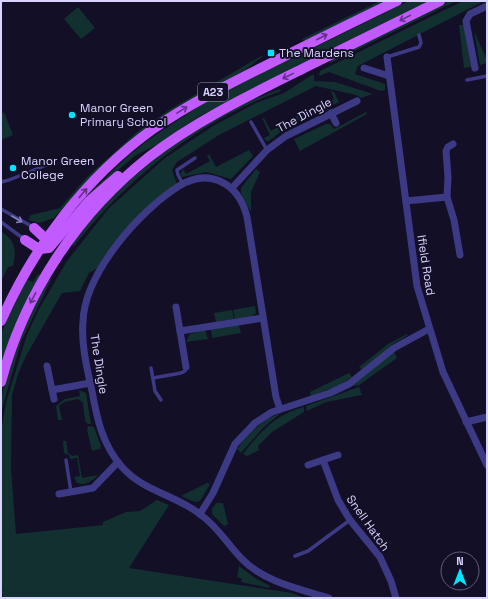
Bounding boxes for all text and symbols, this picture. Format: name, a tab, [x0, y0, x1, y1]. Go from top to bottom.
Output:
one-way arrow	[399, 15, 411, 22]
one-way arrow	[316, 33, 328, 40]
place label: The Mardens	[279, 45, 354, 61]
marker: The Mardens	[266, 48, 276, 58]
one-way arrow	[282, 73, 294, 80]
road number: A23	[198, 83, 228, 101]
street label: The Dingle	[273, 94, 335, 136]
place label: Manor Green Primary School	[80, 100, 167, 130]
one-way arrow	[176, 106, 188, 114]
marker: Manor Green Primary School	[67, 110, 77, 120]
place label: Manor Green College	[21, 153, 94, 183]
marker: Manor Green College	[8, 163, 18, 173]
one-way arrow	[78, 188, 87, 199]
one-way arrow	[11, 215, 23, 223]
street label: Ifield Road	[413, 234, 439, 296]
one-way arrow	[29, 292, 36, 304]
street label: The Dingle	[86, 333, 112, 395]
street label: Snell Hatch	[343, 492, 393, 554]
north arrow	[440, 551, 480, 591]
text: N	[456, 554, 464, 568]

